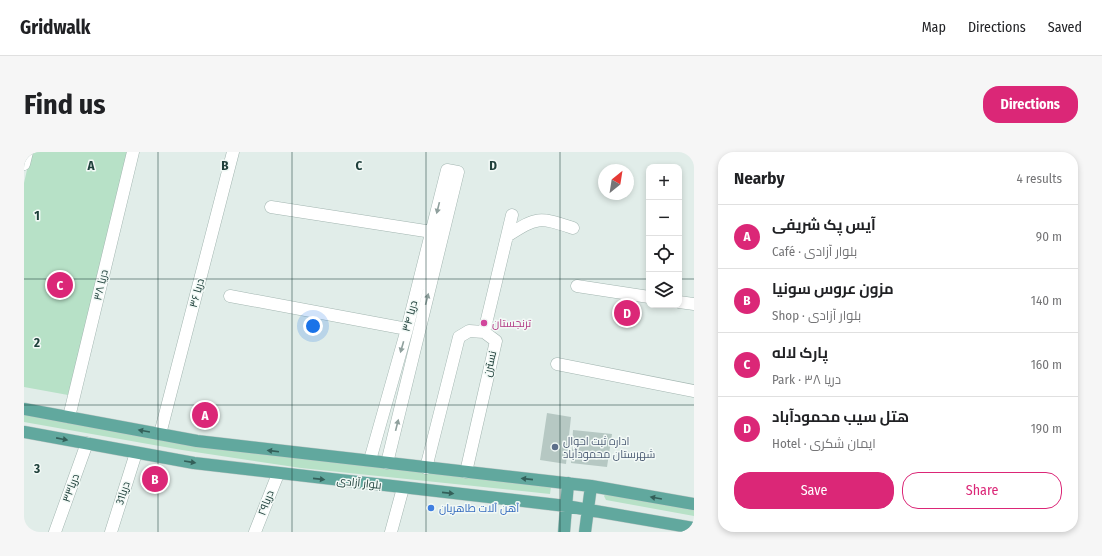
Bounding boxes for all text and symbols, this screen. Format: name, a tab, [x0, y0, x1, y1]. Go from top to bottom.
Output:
text: Gridwalk	[20, 16, 90, 39]
text: Map	[922, 19, 946, 36]
text: Directions	[968, 19, 1026, 36]
text: Saved	[1048, 19, 1082, 36]
button: Directions	[983, 86, 1078, 123]
text: Find us	[24, 88, 106, 121]
text: A	[86, 158, 95, 173]
text: B	[221, 158, 229, 173]
text: C	[356, 158, 363, 173]
text: D	[489, 158, 497, 173]
north arrow	[598, 164, 634, 200]
map controls	[646, 164, 682, 308]
button: +	[646, 164, 682, 200]
text: Nearby	[734, 168, 785, 189]
text: 4 results	[1016, 171, 1062, 186]
button: −	[646, 200, 682, 236]
one-way arrow	[435, 202, 441, 214]
text: 1	[34, 208, 40, 223]
text: آیس پک شریفی	[772, 216, 876, 234]
text: A	[743, 229, 751, 244]
text: 90 m	[1036, 229, 1062, 244]
button: locate	[646, 236, 682, 272]
text: Café · بلوار آزادی	[772, 244, 857, 259]
street label: دریا ۳۸	[91, 268, 111, 302]
pin: C	[47, 270, 73, 300]
button: layers	[646, 272, 682, 308]
street label: دریا ۳۶	[187, 277, 207, 309]
text: مزون عروس سونیا	[772, 280, 894, 298]
one-way arrow	[425, 293, 431, 305]
text: B	[743, 293, 751, 308]
text: 140 m	[1031, 293, 1062, 308]
pin: D	[614, 298, 640, 328]
street label: دریا ۳۴	[400, 299, 420, 333]
text: Shop · بلوار آزادی	[772, 308, 861, 323]
your location	[303, 316, 323, 336]
place label: ترنجستان	[492, 317, 531, 330]
marker: ترنجستان	[479, 318, 489, 328]
text: 2	[33, 335, 40, 350]
one-way arrow	[399, 342, 405, 354]
text: پارک لاله	[772, 344, 828, 362]
street label: نسترن	[481, 350, 499, 378]
text: C	[744, 357, 750, 372]
text: 160 m	[1031, 357, 1062, 372]
text: Park · دریا ۳۸	[772, 372, 841, 387]
pin: A	[192, 400, 218, 430]
text: هتل سیب محمودآباد	[772, 408, 909, 426]
one-way arrow	[394, 419, 400, 432]
text: D	[743, 421, 751, 436]
text: 190 m	[1031, 421, 1062, 436]
one-way arrow	[138, 428, 150, 434]
place label: اداره ثبت احوال شهرستان محمودآباد	[563, 435, 655, 461]
one-way arrow	[56, 436, 68, 442]
text: Hotel · ایمان شکری	[772, 436, 876, 451]
marker: اداره ثبت احوال شهرستان محمودآباد	[550, 442, 560, 452]
one-way arrow	[267, 448, 279, 454]
one-way arrow	[184, 460, 196, 466]
text: 3	[33, 461, 40, 476]
pin: B	[142, 464, 168, 494]
street label: دریا۳۳	[60, 472, 82, 504]
button: Save	[734, 472, 894, 509]
button: Share	[902, 472, 1062, 509]
street label: بلوار آزادی	[336, 474, 382, 492]
one-way arrow	[313, 475, 325, 482]
one-way arrow	[521, 476, 533, 482]
street label: دریا31	[113, 480, 133, 506]
street label: دریا۲۹	[255, 489, 277, 517]
one-way arrow	[442, 490, 454, 496]
one-way arrow	[649, 494, 662, 500]
place label: آهن آلات طاهریان	[439, 502, 519, 515]
marker: آهن آلات طاهریان	[426, 503, 436, 513]

